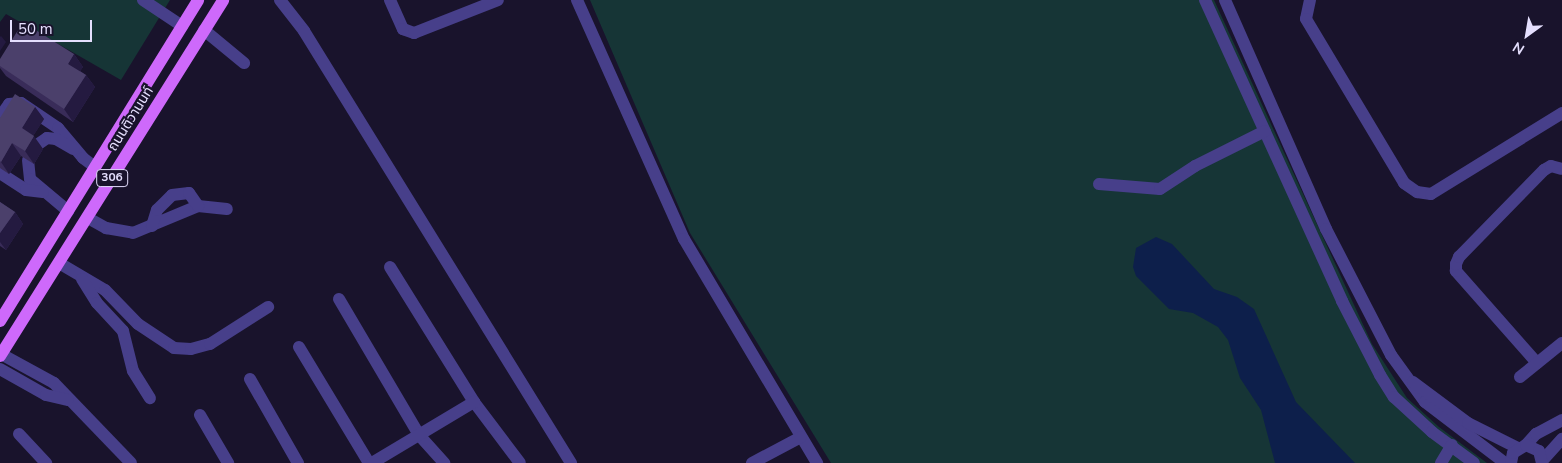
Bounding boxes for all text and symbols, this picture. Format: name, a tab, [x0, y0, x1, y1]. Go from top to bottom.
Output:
scale bar	[12, 10, 95, 42]
north arrow	[1502, 10, 1552, 60]
text: 50 m	[18, 19, 53, 39]
text: N	[1509, 37, 1528, 59]
street label: ถนนติวานนท์	[105, 84, 157, 154]
road number: 306	[96, 168, 128, 188]

